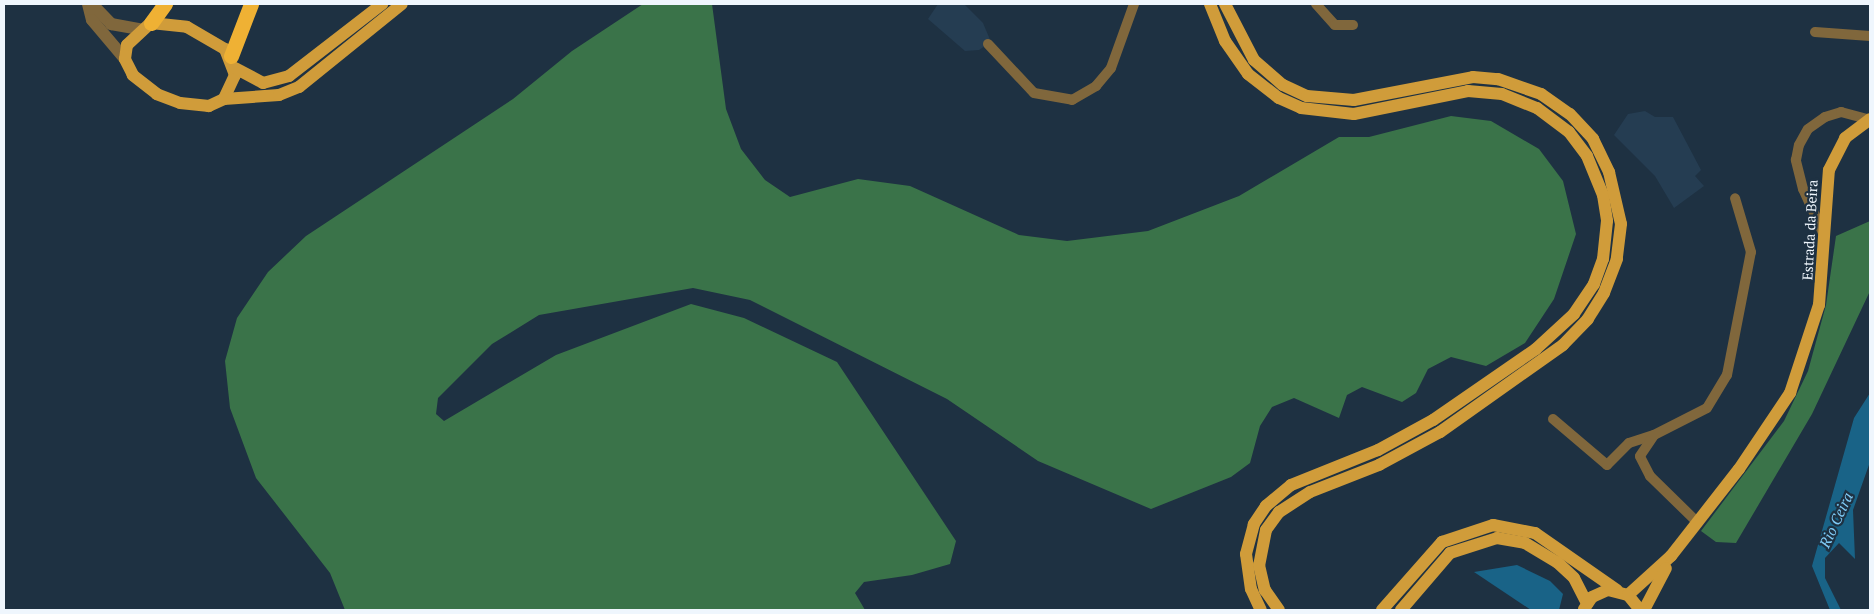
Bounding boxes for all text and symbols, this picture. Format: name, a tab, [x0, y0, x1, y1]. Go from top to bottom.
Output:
street label: Estrada da Beira	[1799, 179, 1821, 281]
water label: Rio Ceira	[1815, 490, 1857, 550]

